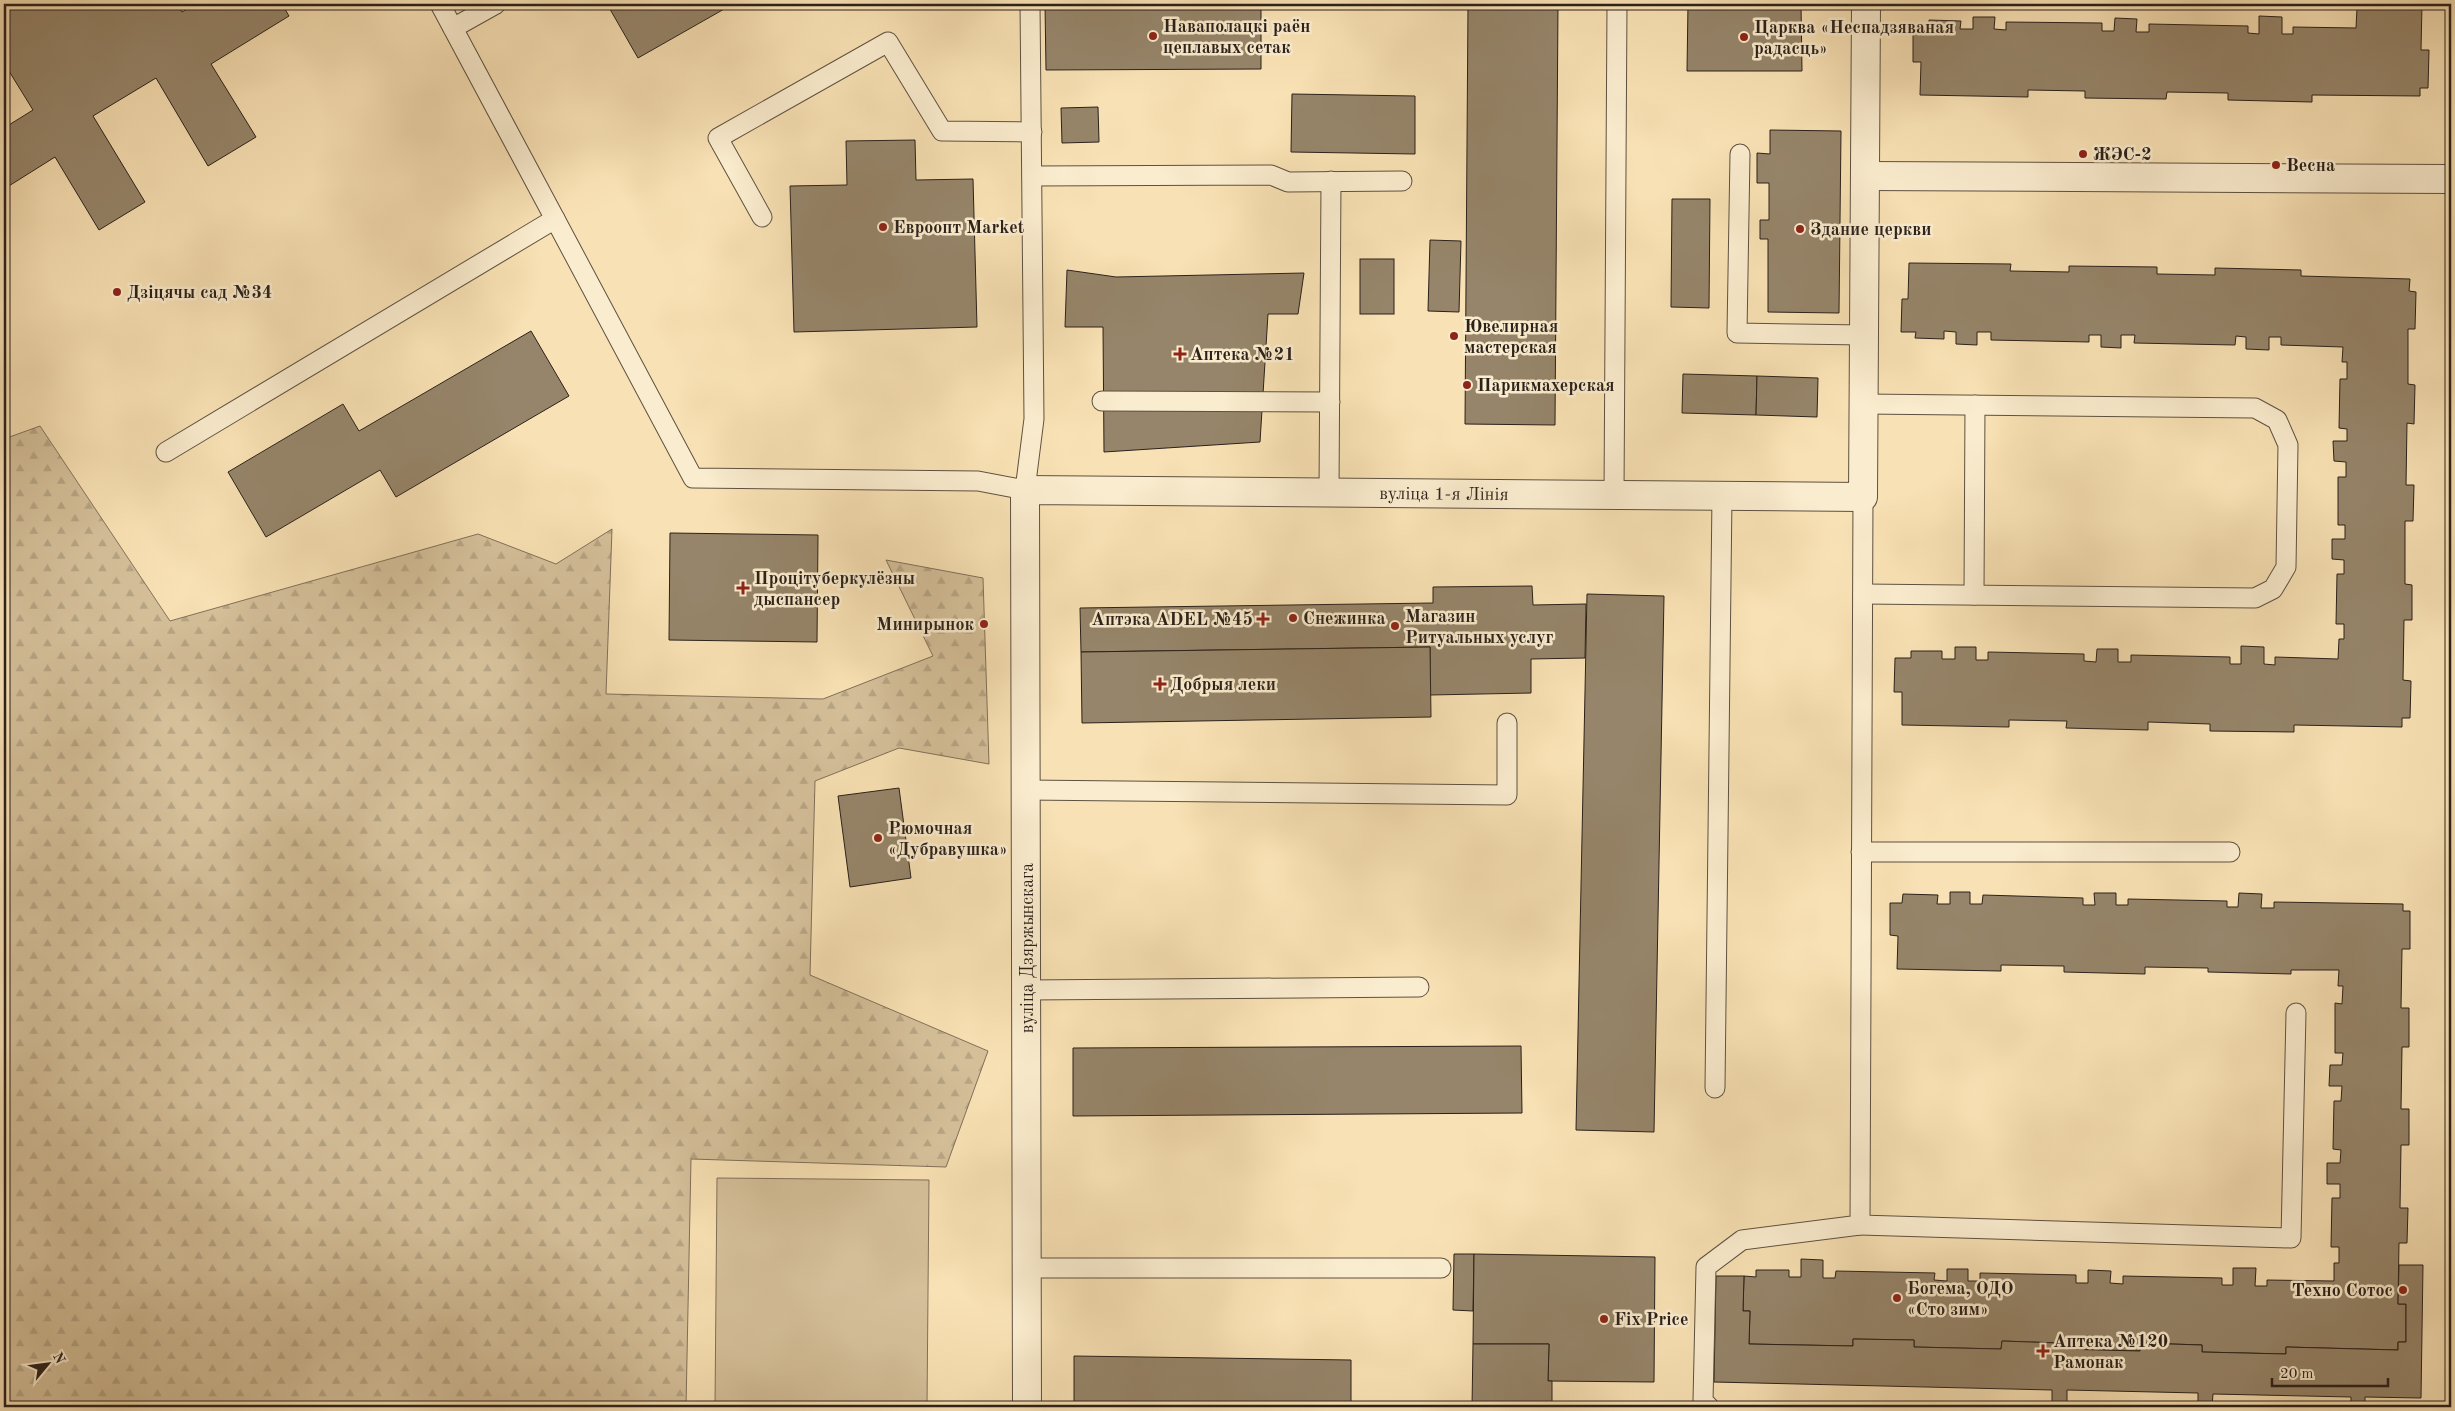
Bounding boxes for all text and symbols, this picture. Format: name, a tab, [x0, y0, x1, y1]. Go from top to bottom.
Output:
place label: Наваполацкі раён цеплавых сетак	[1163, 18, 1310, 57]
place label: Царква «Неспадзяваная радасць»	[1754, 19, 1954, 58]
marker: Наваполацкі раён цеплавых сетак	[1147, 30, 1159, 42]
marker: Царква «Неспадзяваная радасць»	[1738, 31, 1750, 43]
place label: ЖЭС-2	[2093, 146, 2152, 164]
marker: ЖЭС-2	[2077, 148, 2089, 160]
place label: Весна	[2286, 157, 2335, 175]
marker: Весна	[2270, 159, 2282, 171]
place label: Евроопт Market	[893, 219, 1025, 237]
marker: Евроопт Market	[877, 221, 889, 233]
place label: Здание церкви	[1810, 221, 1932, 239]
marker: Здание церкви	[1794, 223, 1806, 235]
place label: Дзіцячы сад №34	[127, 284, 272, 302]
marker: Дзіцячы сад №34	[111, 286, 123, 298]
place label: Ювелирная мастерская	[1464, 318, 1558, 357]
marker: Ювелирная мастерская	[1448, 330, 1460, 342]
place label: Аптека №21	[1190, 346, 1295, 364]
marker: Аптека №21	[1174, 348, 1186, 360]
place label: Парикмахерская	[1477, 377, 1615, 395]
marker: Парикмахерская	[1461, 379, 1473, 391]
street label: вуліца 1-я Лінія	[1379, 485, 1509, 504]
place label: Процітуберкулёзны дыспансер	[754, 570, 915, 609]
marker: Процітуберкулёзны дыспансер	[736, 581, 750, 595]
place label: Магазин Ритуальных услуг	[1405, 608, 1554, 647]
place label: Снежинка	[1303, 610, 1386, 628]
place label: Аптэка ADEL №45	[1091, 611, 1253, 629]
marker: Снежинка	[1287, 612, 1299, 624]
marker: Аптэка ADEL №45	[1257, 613, 1269, 625]
place label: Минирынок	[876, 616, 975, 634]
marker: Минирынок	[978, 618, 990, 630]
marker: Магазин Ритуальных услуг	[1389, 620, 1401, 632]
place label: Добрыя леки	[1170, 676, 1276, 694]
marker: Добрыя леки	[1154, 678, 1166, 690]
place label: Рюмочная «Дубравушка»	[888, 820, 1008, 859]
marker: Рюмочная «Дубравушка»	[872, 832, 884, 844]
street label: вуліца Дзяржынскага	[1019, 863, 1037, 1033]
place label: Богема, ОДО «Сто зим»	[1907, 1280, 2014, 1319]
place label: Техно Сотос	[2292, 1282, 2393, 1300]
marker: Техно Сотос	[2397, 1284, 2409, 1296]
marker: Богема, ОДО «Сто зим»	[1891, 1292, 1903, 1304]
place label: Fix Price	[1614, 1311, 1688, 1329]
marker: Fix Price	[1598, 1313, 1610, 1325]
place label: Аптека №120 Рамонак	[2053, 1333, 2168, 1372]
north arrow	[22, 1338, 72, 1388]
marker: Аптека №120 Рамонак	[2037, 1345, 2049, 1357]
text: N	[50, 1350, 67, 1367]
scale bar	[2272, 1356, 2389, 1388]
text: 20 m	[2280, 1367, 2314, 1382]

